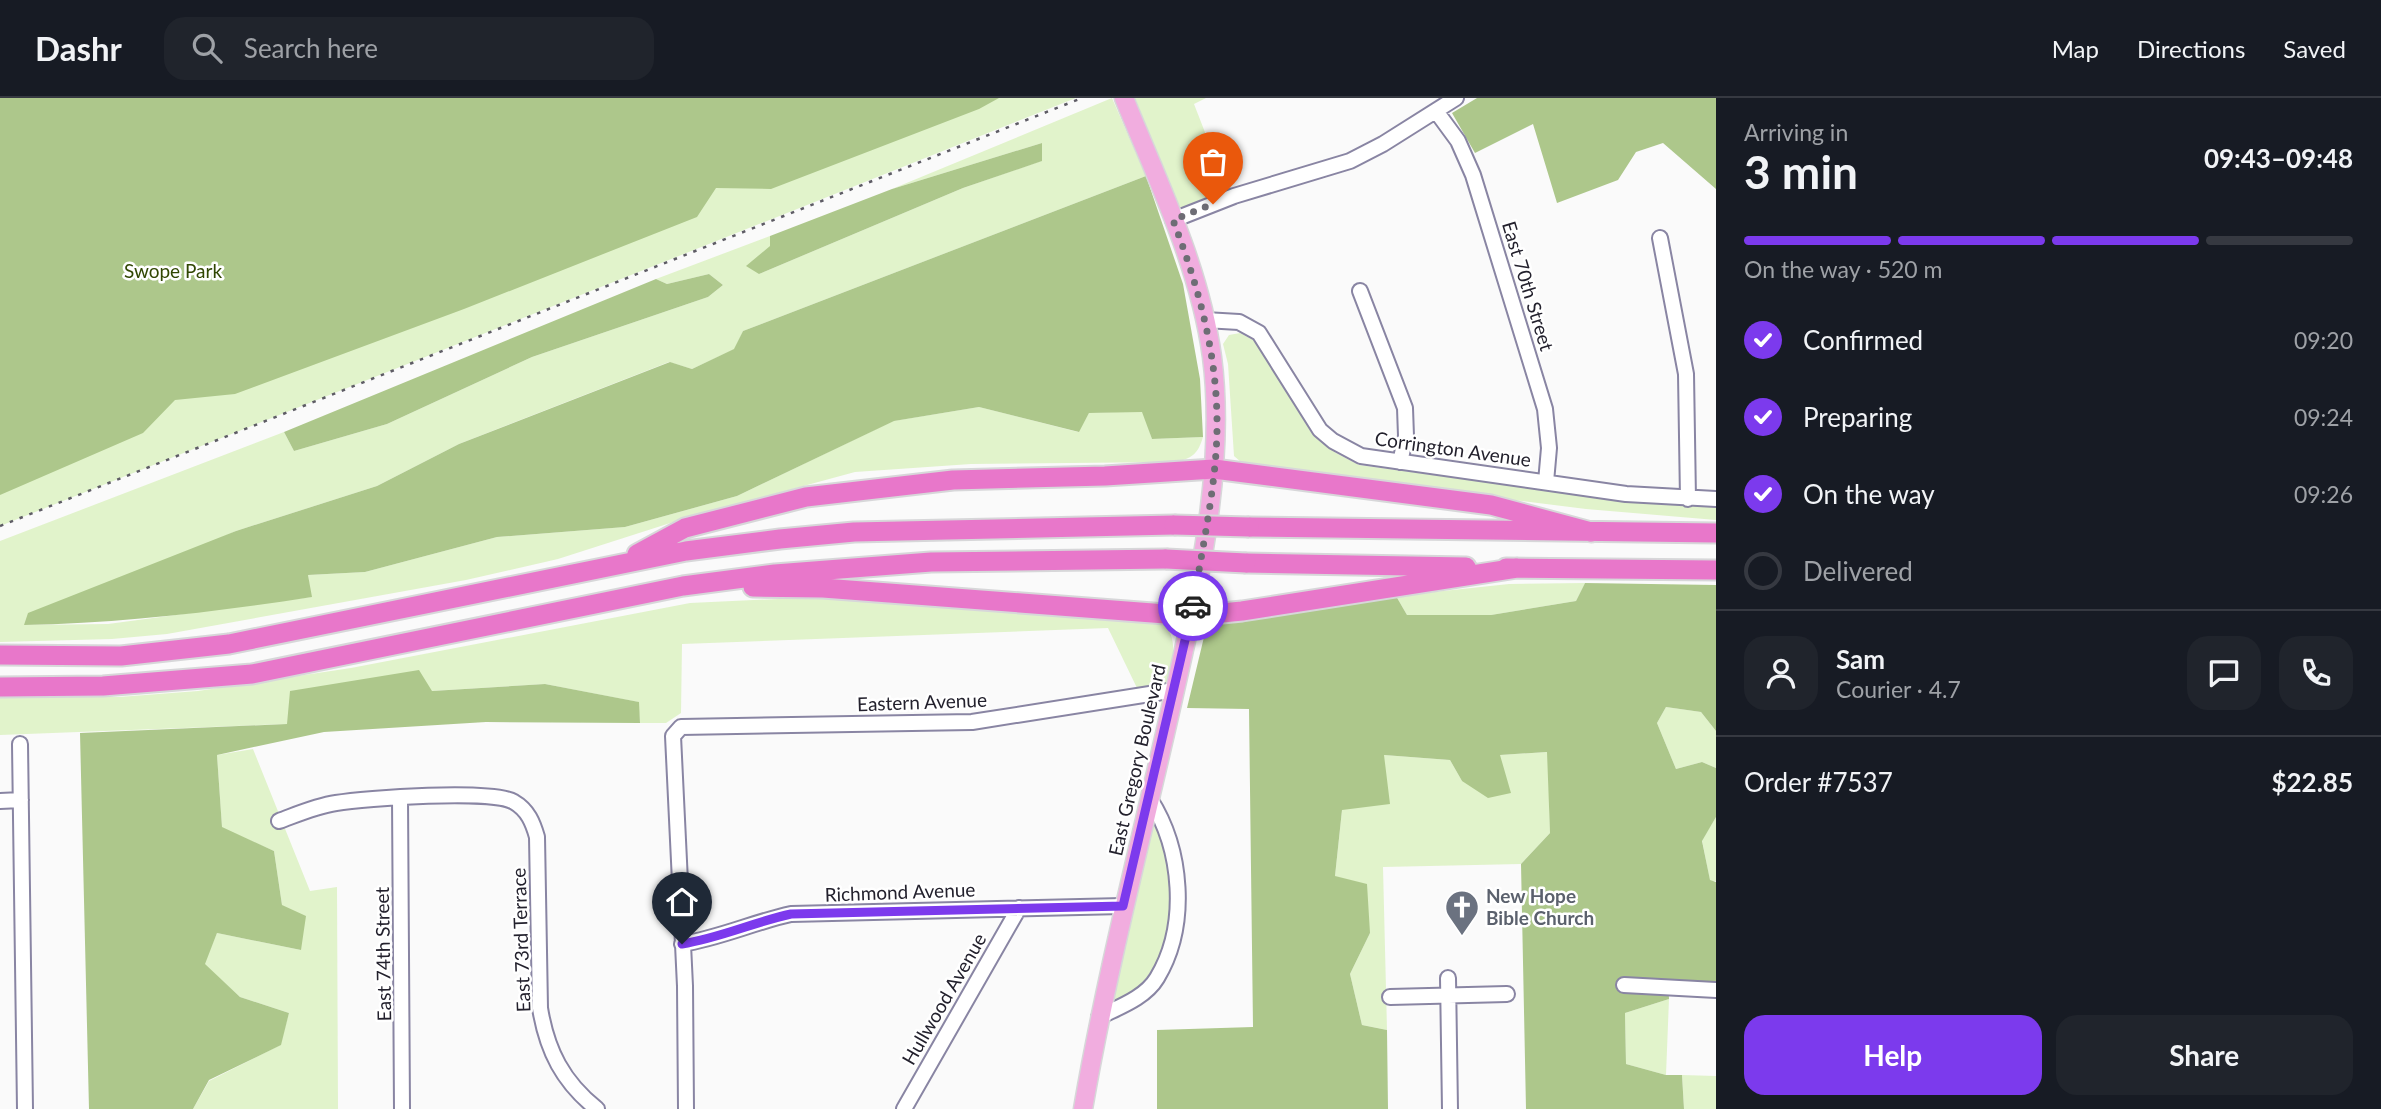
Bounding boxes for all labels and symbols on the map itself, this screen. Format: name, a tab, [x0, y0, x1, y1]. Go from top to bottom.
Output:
pin	[1183, 132, 1243, 204]
street label: East 70th Street	[1498, 218, 1559, 354]
park label: Swope Park	[124, 259, 222, 282]
street label: Corrington Avenue	[1374, 426, 1533, 471]
courier	[1158, 571, 1228, 641]
street label: East Gregory Boulevard	[1103, 662, 1170, 858]
street label: Eastern Avenue	[857, 688, 987, 715]
street label: East 73rd Terrace	[506, 867, 535, 1013]
pin	[652, 872, 712, 944]
street label: Richmond Avenue	[824, 877, 976, 906]
place label: New Hope Bible Church	[1486, 884, 1594, 929]
street label: East 74th Street	[370, 886, 395, 1021]
church icon: New Hope Bible Church	[1443, 888, 1481, 937]
street label: Hullwood Avenue	[897, 929, 991, 1069]

